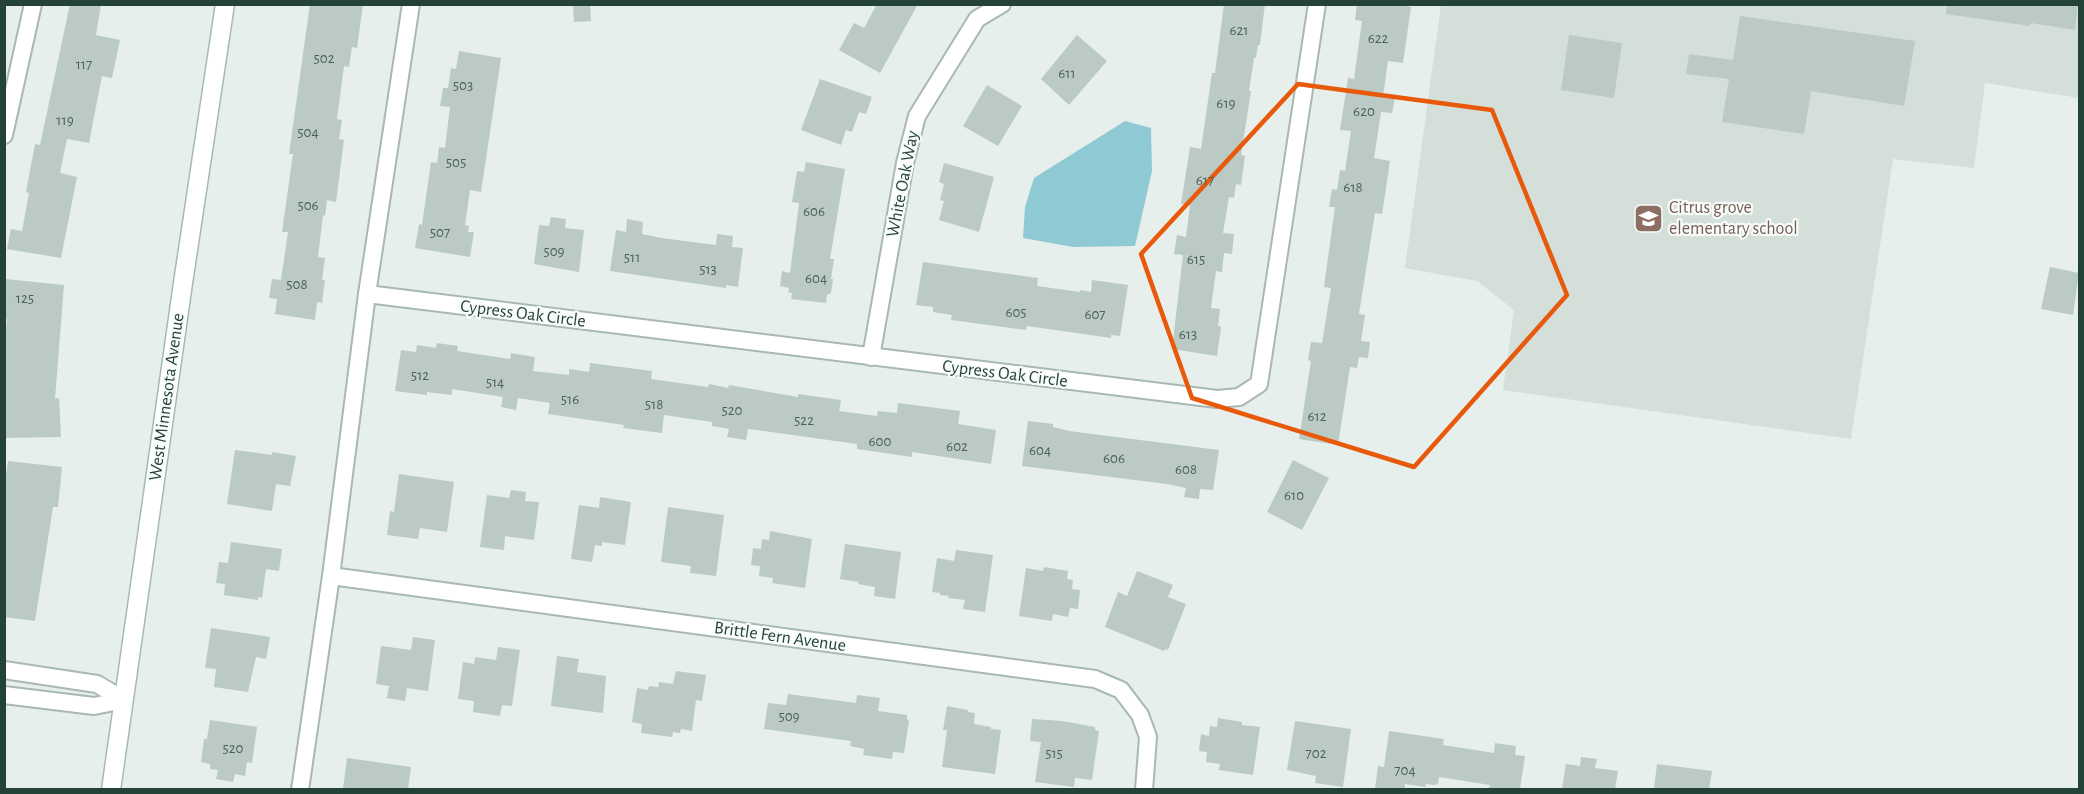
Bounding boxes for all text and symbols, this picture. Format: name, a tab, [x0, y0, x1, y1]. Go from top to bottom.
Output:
house number: 621	[1229, 23, 1249, 38]
house number: 622	[1368, 31, 1389, 46]
house number: 502	[313, 51, 335, 66]
house number: 117	[76, 57, 92, 72]
house number: 611	[1058, 66, 1076, 81]
house number: 503	[453, 78, 473, 93]
house number: 619	[1216, 96, 1236, 111]
house number: 620	[1353, 104, 1375, 119]
house number: 119	[56, 113, 74, 128]
house number: 504	[297, 125, 319, 140]
street label: White Oak Way	[884, 129, 922, 239]
house number: 505	[446, 155, 466, 170]
house number: 617	[1196, 173, 1214, 188]
house number: 618	[1343, 180, 1363, 195]
house number: 506	[297, 198, 319, 213]
place label: Citrus grove elementary school	[1669, 199, 1798, 238]
school or university icon: Citrus grove elementary school	[1632, 202, 1664, 234]
house number: 606	[803, 204, 825, 219]
house number: 507	[430, 225, 450, 240]
house number: 509	[543, 244, 565, 259]
house number: 511	[624, 250, 640, 265]
house number: 615	[1187, 252, 1205, 267]
house number: 513	[699, 262, 717, 277]
house number: 604	[805, 271, 827, 286]
house number: 508	[286, 277, 308, 292]
house number: 125	[16, 291, 34, 306]
street label: Cypress Oak Circle	[459, 297, 587, 331]
house number: 605	[1005, 305, 1027, 320]
house number: 607	[1084, 307, 1106, 322]
street label: West Minnesota Avenue	[146, 312, 188, 482]
house number: 613	[1179, 327, 1197, 342]
street label: Cypress Oak Circle	[941, 357, 1069, 391]
house number: 512	[411, 368, 429, 383]
house number: 514	[486, 375, 504, 390]
house number: 516	[561, 392, 579, 407]
house number: 518	[645, 397, 663, 412]
house number: 520	[721, 403, 743, 418]
house number: 612	[1307, 409, 1327, 424]
house number: 522	[794, 413, 814, 428]
house number: 600	[869, 434, 892, 449]
house number: 602	[946, 439, 968, 454]
house number: 604	[1029, 443, 1051, 458]
house number: 606	[1103, 451, 1125, 466]
house number: 608	[1175, 462, 1197, 477]
house number: 610	[1284, 488, 1304, 503]
street label: Brittle Fern Avenue	[713, 619, 847, 655]
house number: 509	[778, 709, 800, 724]
house number: 520	[222, 741, 244, 756]
house number: 515	[1045, 746, 1063, 761]
house number: 702	[1305, 746, 1327, 761]
house number: 704	[1394, 763, 1416, 778]

